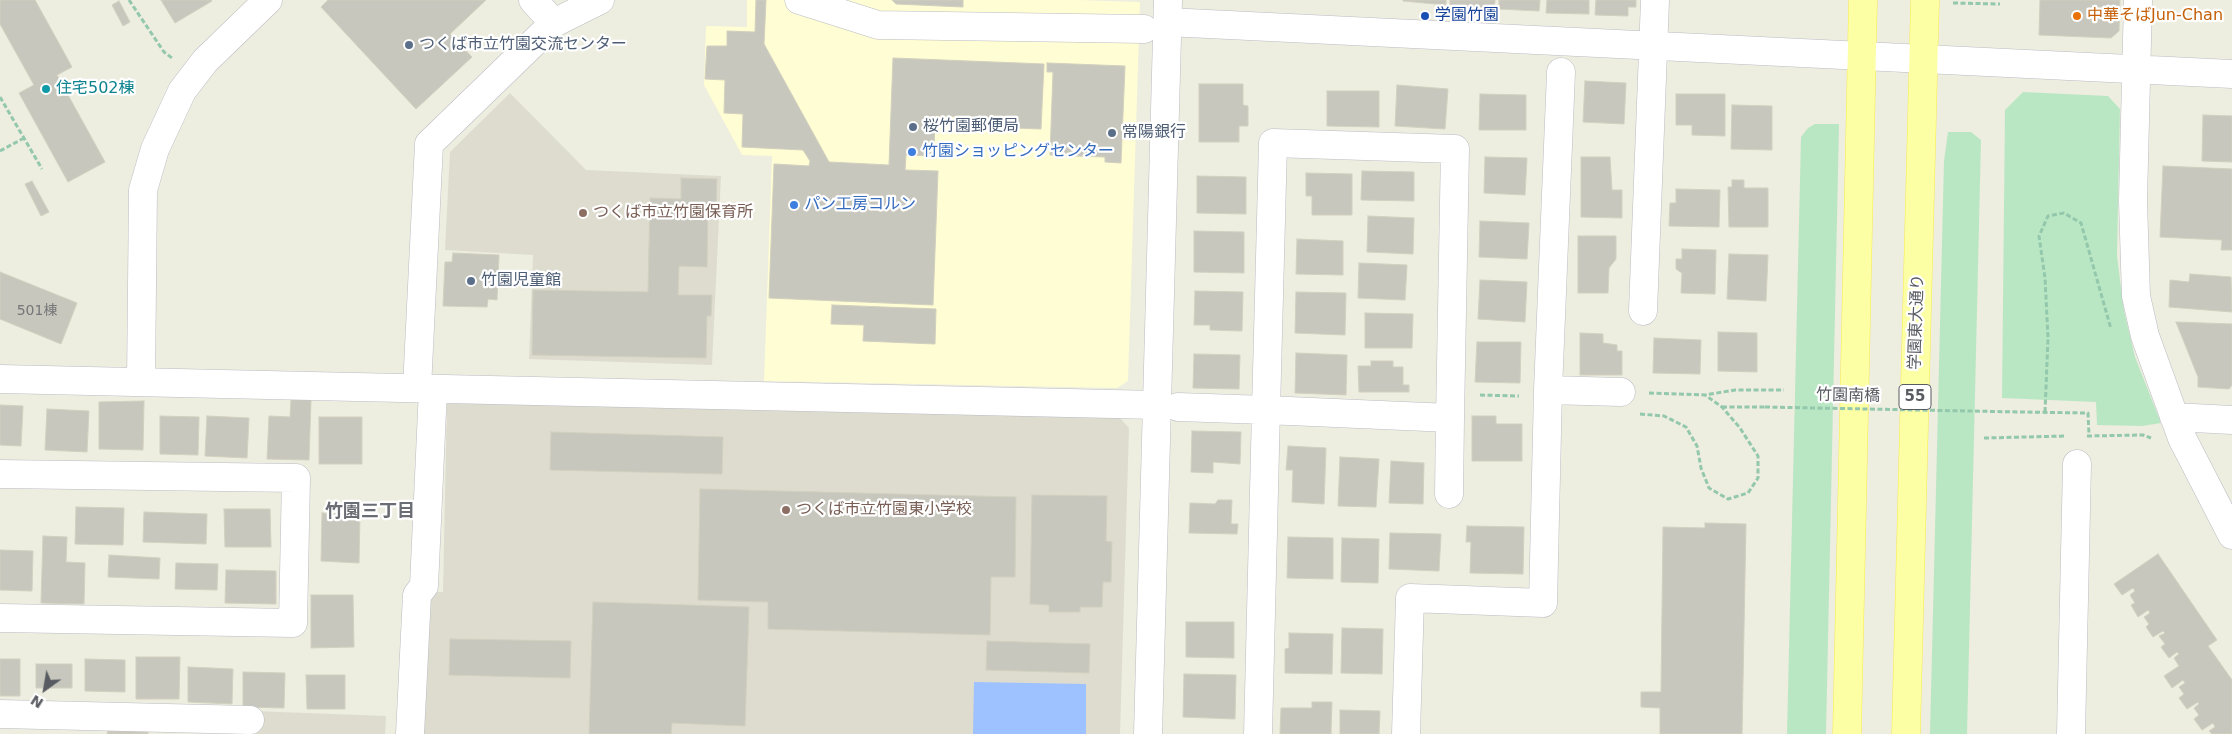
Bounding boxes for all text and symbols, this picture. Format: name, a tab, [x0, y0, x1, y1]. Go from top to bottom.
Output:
place label: 学園竹園	[1435, 6, 1499, 26]
place label: 中華そばJun-Chan	[2087, 6, 2223, 26]
marker: 学園竹園	[1419, 10, 1431, 22]
marker: 中華そばJun-Chan	[2071, 10, 2083, 22]
place label: つくば市立竹園交流センター	[419, 35, 627, 55]
marker: つくば市立竹園交流センター	[403, 39, 415, 51]
place label: 住宅502棟	[56, 79, 135, 99]
marker: 住宅502棟	[40, 83, 52, 95]
place label: 桜竹園郵便局	[923, 117, 1019, 137]
marker: 桜竹園郵便局	[907, 121, 919, 133]
place label: 常陽銀行	[1122, 123, 1186, 143]
marker: 常陽銀行	[1106, 127, 1118, 139]
place label: 竹園ショッピングセンター	[922, 142, 1114, 162]
marker: 竹園ショッピングセンター	[906, 146, 918, 158]
place label: パン工房コルン	[804, 195, 916, 215]
marker: パン工房コルン	[788, 199, 800, 211]
place label: つくば市立竹園保育所	[593, 203, 753, 223]
marker: つくば市立竹園保育所	[577, 207, 589, 219]
place label: 竹園児童館	[481, 271, 561, 291]
street label: 学園東大通り	[1906, 274, 1928, 370]
marker: 竹園児童館	[465, 275, 477, 287]
house number: 501棟	[17, 303, 57, 319]
road number: 55	[1899, 384, 1931, 410]
street label: 竹園南橋	[1816, 386, 1880, 406]
place label: つくば市立竹園東小学校	[796, 500, 972, 520]
district label: 竹園三丁目	[325, 501, 415, 523]
marker: つくば市立竹園東小学校	[780, 504, 792, 516]
north arrow	[20, 664, 70, 714]
text: N	[28, 692, 46, 712]

